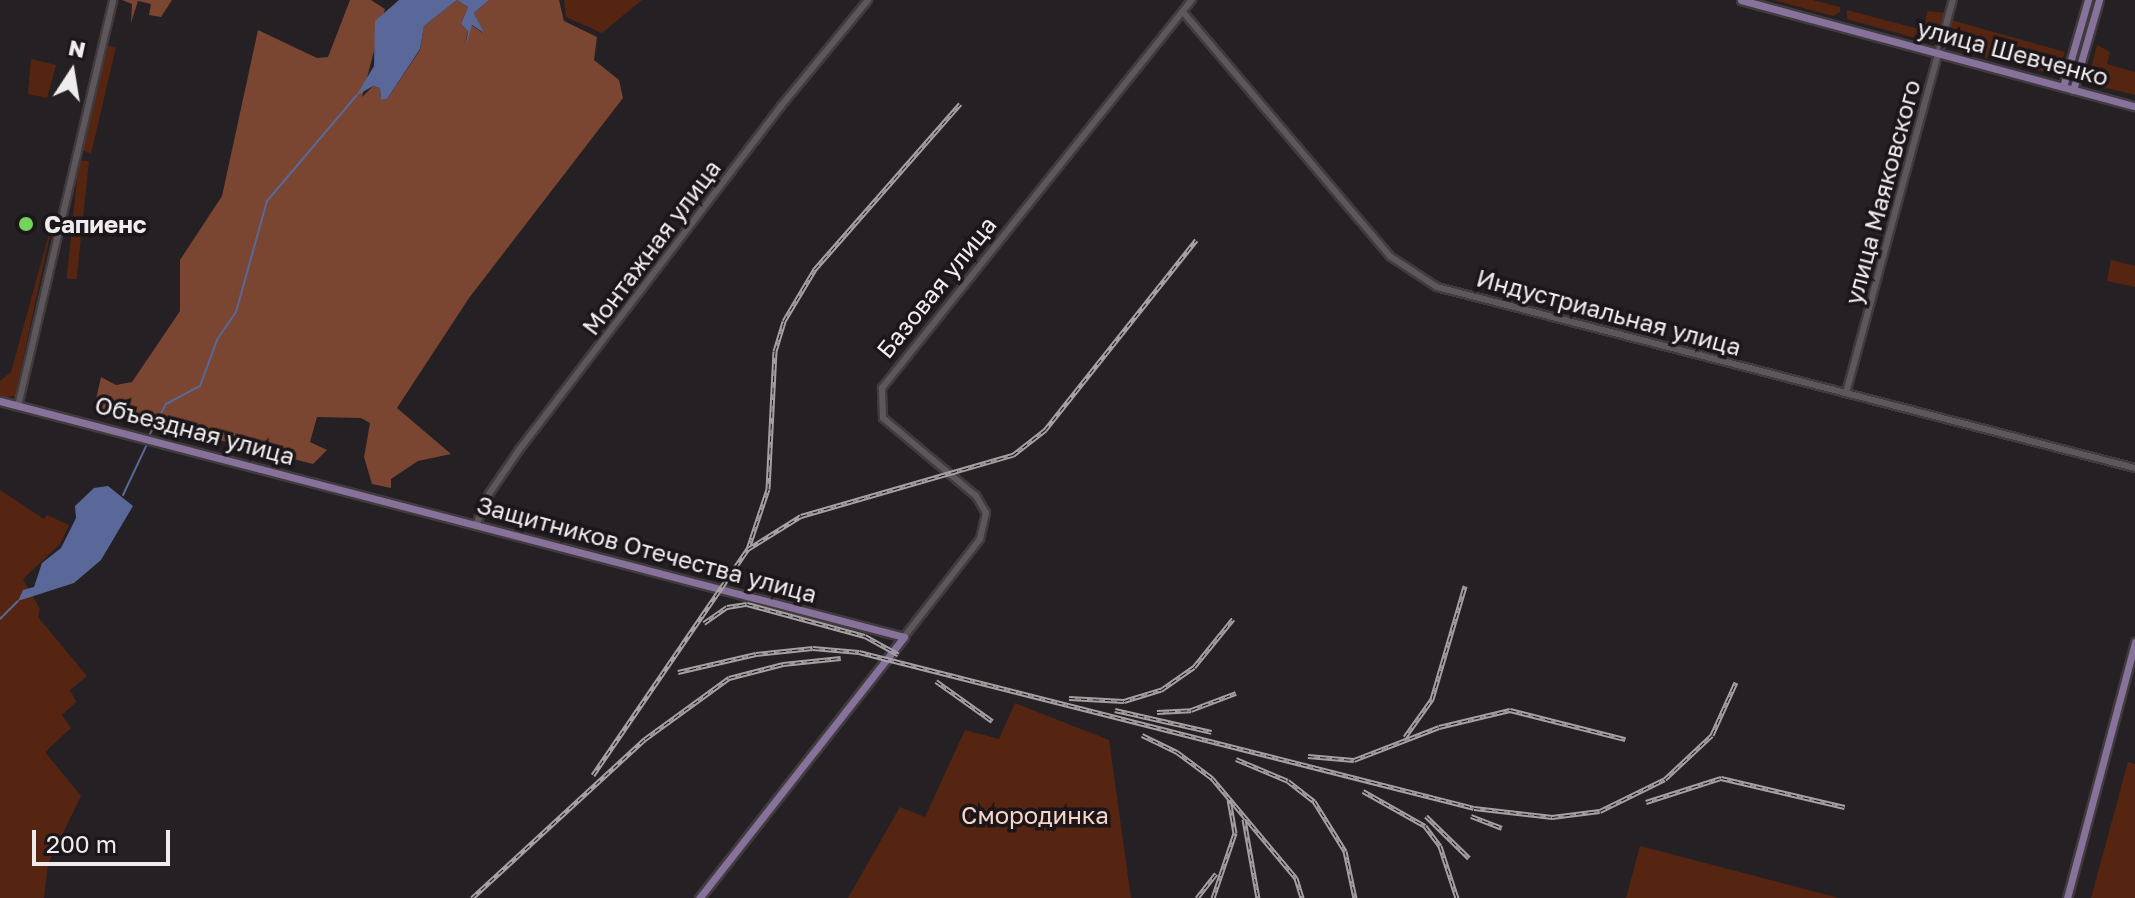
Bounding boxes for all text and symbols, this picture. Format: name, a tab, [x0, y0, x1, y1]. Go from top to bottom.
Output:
street label: улица Шевченко	[1914, 13, 2112, 91]
north arrow	[32, 32, 112, 112]
text: N	[66, 33, 88, 63]
street label: улица Маяковского	[1838, 76, 1926, 308]
street label: Монтажная улица	[576, 154, 726, 340]
place label: Сапиенс	[44, 210, 147, 238]
street label: Базовая улица	[870, 210, 1002, 364]
marker: Сапиенс	[15, 213, 37, 235]
street label: Индустриальная улица	[1474, 263, 1744, 361]
street label: Объездная улица	[92, 389, 298, 471]
street label: Защитников Отечества улица	[474, 490, 820, 608]
park label: Смородинка	[961, 801, 1109, 829]
scale bar	[36, 814, 174, 864]
text: 200 m	[46, 829, 117, 858]

